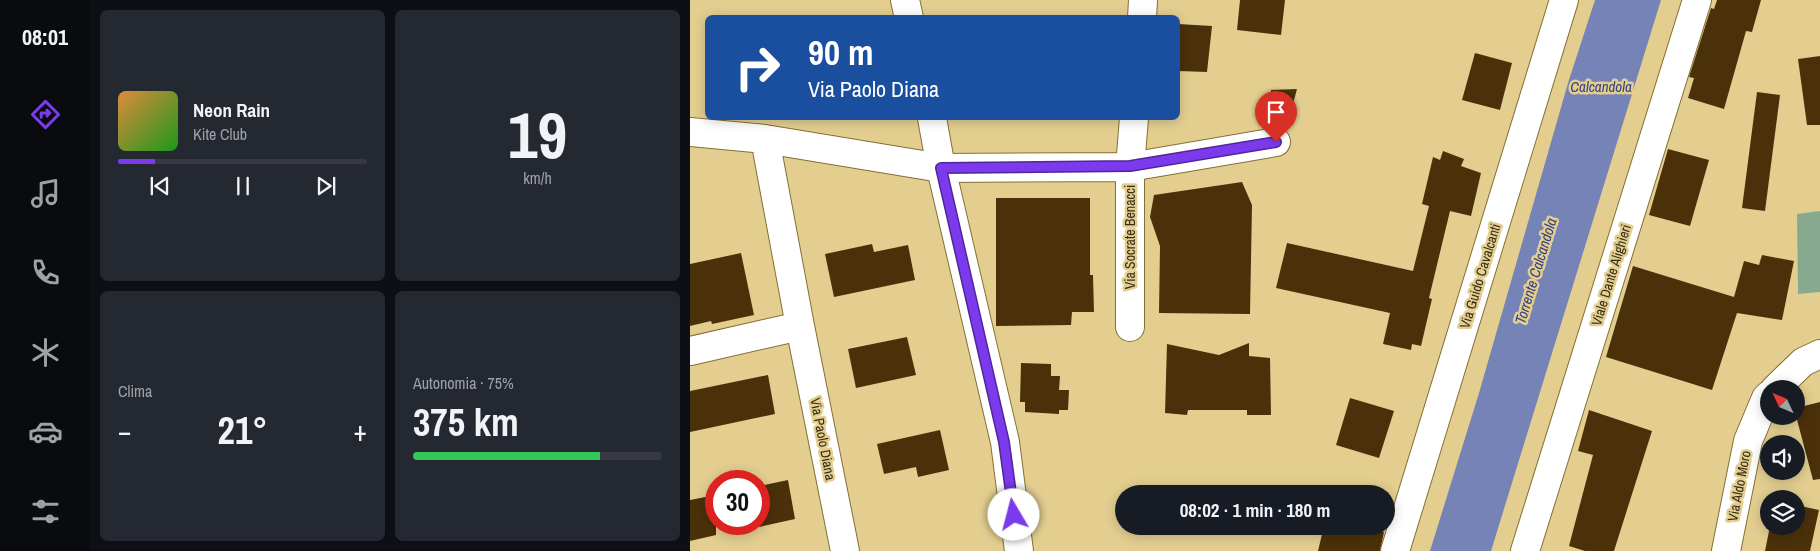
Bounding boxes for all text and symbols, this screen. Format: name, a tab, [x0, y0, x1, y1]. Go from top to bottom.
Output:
text: 08:01	[22, 22, 68, 52]
text: 90 m	[808, 29, 873, 76]
icon: right	[725, 35, 790, 100]
text: Via Paolo Diana	[808, 74, 939, 104]
water label: Calcandola	[1570, 76, 1632, 97]
text: 19	[508, 91, 567, 178]
pin	[1255, 91, 1297, 142]
icon: directions	[28, 97, 63, 132]
text: Neon Rain	[193, 97, 270, 123]
icon: arrive	[1262, 98, 1290, 126]
text: Kite Club	[193, 123, 247, 145]
text: km/h	[523, 167, 552, 189]
icon: previous	[146, 172, 174, 200]
icon: pause	[229, 172, 257, 200]
icon: next	[312, 172, 340, 200]
icon: music	[28, 176, 63, 211]
street label: Via Socrate Benacci	[1121, 185, 1139, 289]
water label: Torrente Calcandola	[1509, 215, 1562, 326]
street label: Via Guido Cavalcanti	[1455, 221, 1505, 331]
street label: Viale Dante Alighieri	[1587, 222, 1635, 328]
icon: phone	[28, 255, 63, 290]
icon: climate	[28, 335, 63, 370]
text: Autonomia · 75%	[413, 372, 514, 394]
text: Clima	[118, 380, 152, 402]
north arrow	[1760, 380, 1805, 425]
map controls	[1760, 380, 1805, 535]
street label: Via Paolo Diana	[806, 396, 840, 482]
text: 375 km	[413, 397, 519, 448]
text: 21°	[218, 405, 267, 456]
text: −	[118, 412, 131, 450]
text: +	[354, 412, 367, 450]
icon: car	[28, 414, 63, 449]
button: sound	[1760, 435, 1805, 480]
street label: Via Aldo Moro	[1723, 449, 1755, 523]
speed limit sign: 30	[705, 470, 770, 535]
position arrow	[987, 488, 1039, 540]
button: layers	[1760, 490, 1805, 535]
icon: filters	[28, 494, 63, 529]
text: 08:02 · 1 min · 180 m	[1180, 497, 1330, 523]

